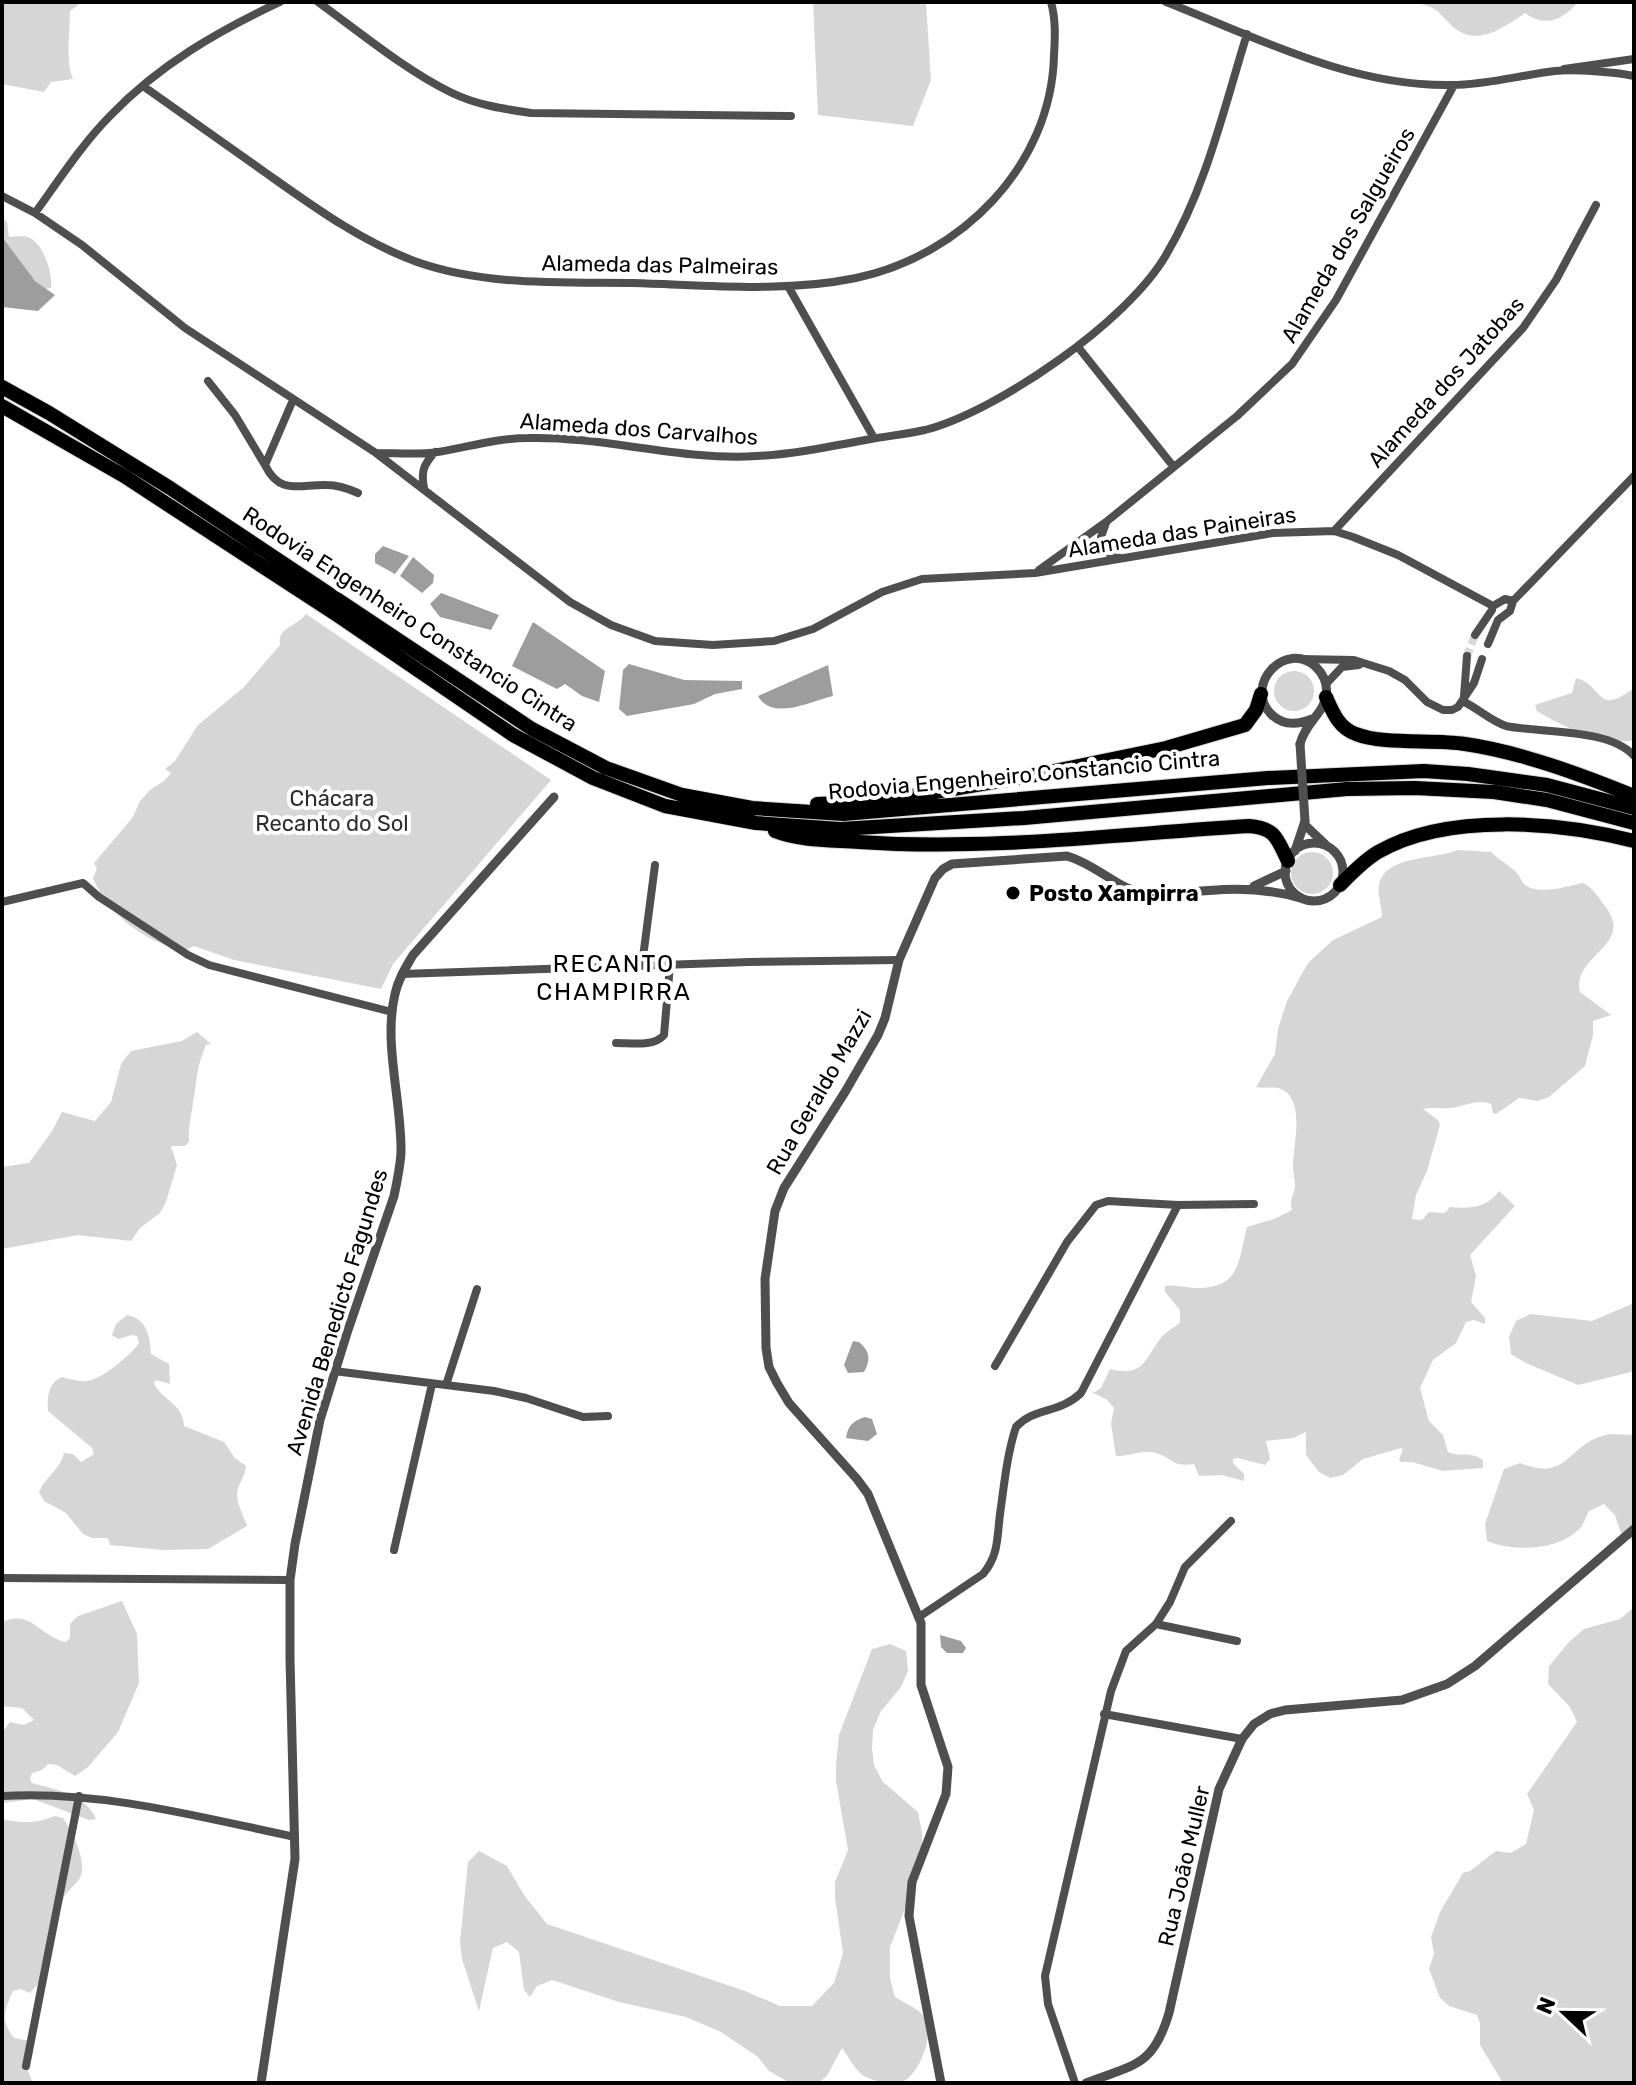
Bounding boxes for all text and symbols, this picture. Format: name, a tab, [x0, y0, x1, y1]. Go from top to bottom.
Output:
street label: Alameda dos Salgueiros	[1275, 122, 1421, 348]
street label: Alameda das Palmeiras	[541, 249, 779, 281]
street label: Alameda dos Jatobas	[1362, 291, 1530, 473]
street label: Alameda dos Carvalhos	[519, 407, 759, 451]
street label: Rodovia Engenheiro Constancio Cintra	[238, 501, 582, 737]
street label: Alameda das Paineiras	[1066, 501, 1298, 563]
street label: Rodovia Engenheiro Constancio Cintra	[827, 744, 1221, 806]
park label: Chácara Recanto do Sol	[255, 785, 409, 837]
place label: Posto Xampirra	[1029, 880, 1199, 907]
marker: Posto Xampirra	[1004, 884, 1022, 902]
district label: RECANTO CHAMPIRRA	[536, 950, 692, 1006]
street label: Rua Geraldo Mazzi	[761, 1004, 877, 1180]
street label: Avenida Benedicto Fagundes	[281, 1166, 393, 1458]
street label: Rua João Muller	[1152, 1782, 1216, 1949]
north arrow	[1524, 1973, 1604, 2053]
text: N	[1530, 1993, 1561, 2018]

